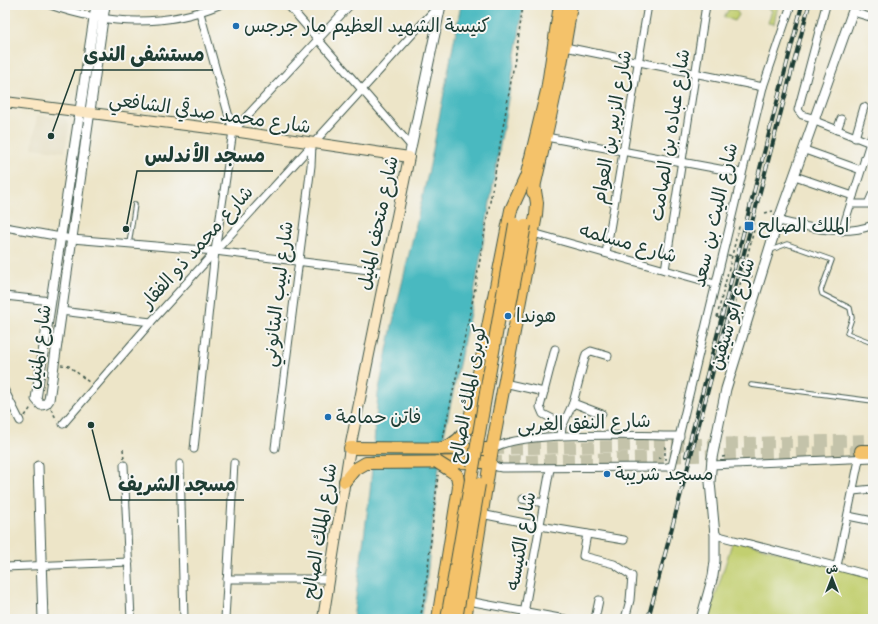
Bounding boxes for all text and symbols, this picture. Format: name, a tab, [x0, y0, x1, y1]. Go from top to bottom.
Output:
place label: كنيسة الشهيد العظيم مار جرجس	[244, 14, 490, 40]
marker: كنيسة الشهيد العظيم مار جرجس	[231, 21, 241, 31]
callout: مستشفى الندى	[75, 38, 213, 70]
text: مستشفى الندى	[83, 42, 205, 67]
street label: شارع عباده بن الصامت	[645, 47, 696, 223]
street label: شارع الزبير بن العوام	[587, 48, 639, 206]
street label: شارع محمد صدقي الشافعي	[107, 86, 312, 143]
callout: مسجد الأندلس	[137, 139, 273, 171]
street label: شارع الليث بن سعد	[687, 140, 744, 290]
text: مسجد الأندلس	[145, 142, 265, 168]
street label: شارع متحف المنيل	[352, 154, 405, 293]
street label: شارع محمد ذو الفقار	[134, 180, 259, 316]
place label: الملك الصالح	[758, 214, 849, 238]
street label: شارع مسلمه	[576, 218, 680, 269]
street label: شارع لبيب البتانوني	[257, 220, 303, 369]
marker: الملك الصالح	[743, 220, 755, 232]
street label: شارع ابو سيفين	[704, 255, 761, 373]
street label: شارع المنيل	[21, 303, 58, 391]
place label: هوندا	[516, 304, 556, 328]
marker: هوندا	[503, 311, 513, 321]
street label: كوبرى الملك الصالح	[444, 323, 492, 465]
place label: فاتن حمامة	[336, 405, 421, 429]
street label: شارع النفق الغربى	[517, 409, 651, 438]
marker: فاتن حمامة	[323, 412, 333, 422]
street label: شارع الملك الصالح	[297, 461, 344, 601]
place label: مسجد شريبة	[615, 462, 714, 486]
callout: مسجد الشريف	[110, 468, 244, 500]
marker: مسجد شريبة	[602, 469, 612, 479]
text: مسجد الشريف	[118, 472, 236, 497]
street label: شارع الكنيسه	[501, 490, 542, 592]
north arrow	[812, 558, 852, 598]
text: ش	[826, 561, 838, 575]

